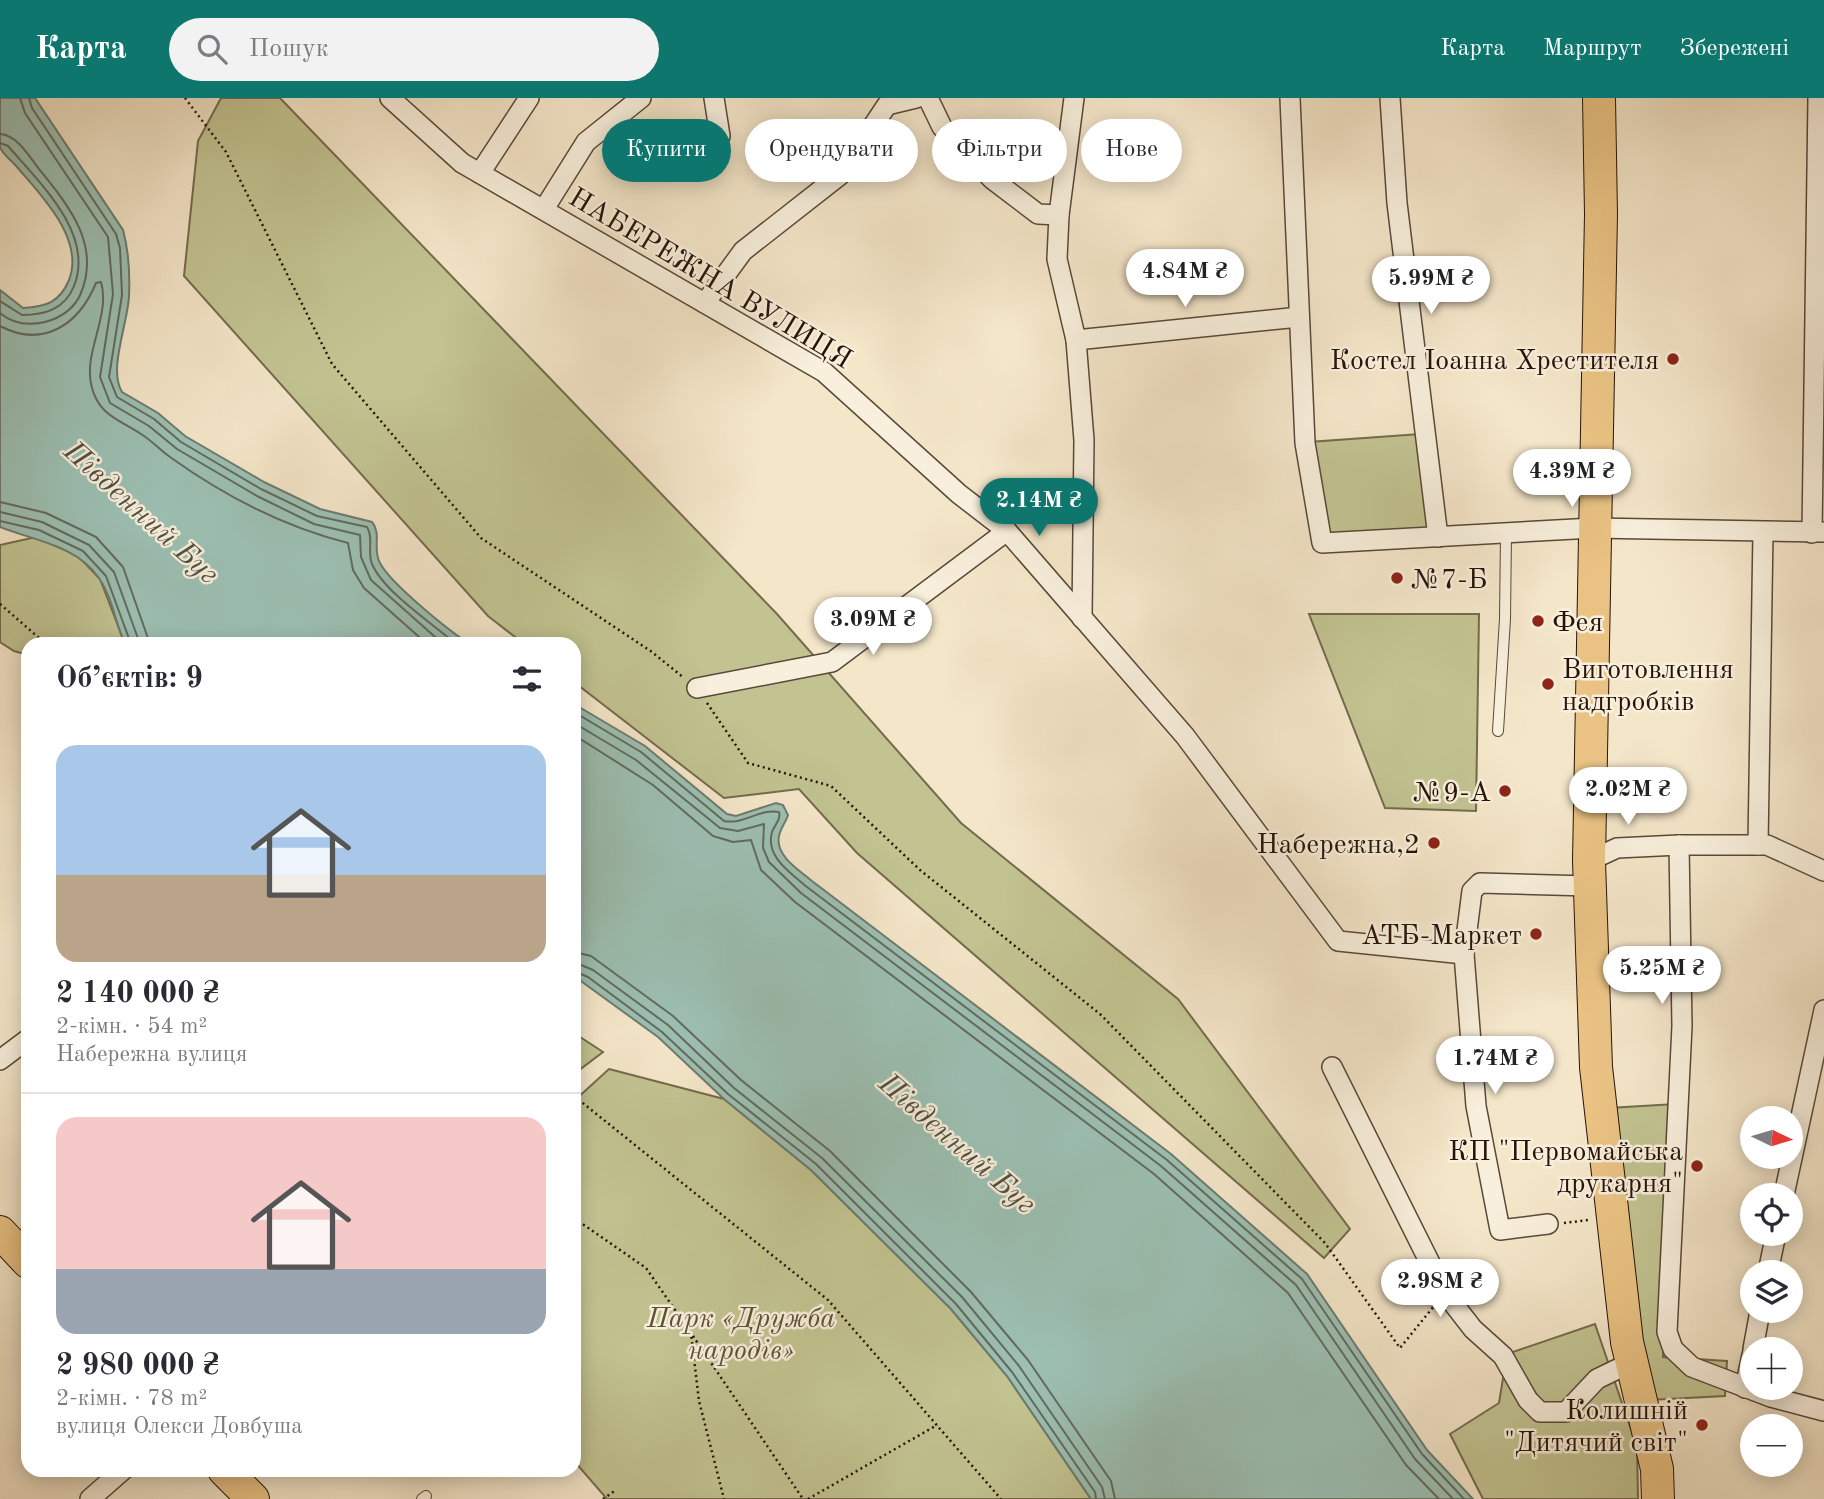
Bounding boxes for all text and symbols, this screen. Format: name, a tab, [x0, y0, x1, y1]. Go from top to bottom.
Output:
search box	[169, 18, 659, 81]
icon: search	[193, 30, 231, 68]
text: Карта	[35, 33, 127, 66]
text: Пошук	[249, 36, 329, 62]
text: Карта	[1440, 37, 1505, 61]
text: Маршрут	[1543, 37, 1642, 61]
text: Збережені	[1680, 37, 1789, 61]
chip: Купити	[602, 119, 731, 182]
chip: Орендувати	[745, 119, 918, 182]
chip: Фільтри	[932, 119, 1067, 182]
chip: Нове	[1081, 119, 1182, 182]
street label: НАБЕРЕЖНА ВУЛИЦЯ	[563, 184, 856, 375]
pin: 4.84M ₴	[1120, 250, 1250, 309]
pin: 5.99M ₴	[1366, 256, 1496, 316]
text: 4.84M ₴	[1142, 260, 1228, 283]
text: 5.99M ₴	[1388, 267, 1474, 290]
place label: Костел Іоанна Хрестителя	[1330, 348, 1659, 376]
marker: Костел Іоанна Хрестителя	[1665, 351, 1681, 367]
water label: Південний Буг	[56, 436, 224, 591]
pin: 4.39M ₴	[1507, 450, 1637, 509]
text: 4.39M ₴	[1529, 460, 1615, 483]
pin: 2.14M ₴	[974, 478, 1104, 538]
text: 2.14M ₴	[996, 489, 1082, 512]
place label: №7-Б	[1411, 567, 1487, 595]
marker: №7-Б	[1389, 570, 1405, 586]
pin: 3.09M ₴	[808, 598, 938, 657]
text: 3.09M ₴	[830, 608, 916, 631]
place label: Фея	[1552, 610, 1603, 638]
marker: Фея	[1530, 613, 1546, 629]
place label: Виготовлення надгробків	[1562, 657, 1734, 717]
icon: filters	[508, 660, 546, 698]
text: Об’єктів: 9	[56, 664, 203, 694]
marker: Виготовлення надгробків	[1540, 676, 1556, 692]
pin: 2.02M ₴	[1563, 768, 1693, 827]
text: 2.02M ₴	[1585, 778, 1671, 801]
place label: №9-А	[1413, 780, 1491, 808]
marker: №9-А	[1497, 783, 1513, 799]
icon: home	[238, 790, 364, 916]
place label: Набережна,2	[1257, 832, 1420, 860]
marker: Набережна,2	[1426, 835, 1442, 851]
place label: АТБ-Маркет	[1361, 923, 1522, 951]
marker: АТБ-Маркет	[1528, 926, 1544, 942]
pin: 5.25M ₴	[1597, 946, 1727, 1006]
text: 5.25M ₴	[1619, 957, 1705, 980]
text: 2 140 000 ₴	[56, 979, 220, 1009]
text: 2-кімн. · 54 m²	[56, 1015, 207, 1038]
pin: 1.74M ₴	[1430, 1037, 1560, 1096]
text: Набережна вулиця	[56, 1043, 247, 1066]
text: 1.74M ₴	[1452, 1047, 1538, 1070]
water label: Південний Буг	[872, 1068, 1041, 1221]
north arrow	[1740, 1106, 1802, 1169]
map controls	[1740, 1106, 1803, 1477]
place label: КП "Первомайська друкарня"	[1448, 1139, 1683, 1199]
marker: КП "Первомайська друкарня"	[1689, 1158, 1705, 1174]
icon: home	[238, 1162, 364, 1288]
button: locate	[1740, 1183, 1803, 1246]
pin: 2.98M ₴	[1375, 1260, 1505, 1319]
button: layers	[1740, 1260, 1803, 1323]
text: 2.98M ₴	[1397, 1270, 1483, 1293]
park label: Парк «Дружба народів»	[646, 1306, 835, 1366]
button: +	[1740, 1337, 1803, 1400]
text: 2 980 000 ₴	[56, 1351, 220, 1381]
text: 2-кімн. · 78 m²	[56, 1387, 207, 1410]
place label: Колишній "Дитячий світ"	[1504, 1398, 1688, 1458]
button: −	[1740, 1414, 1803, 1477]
text: вулиця Олекси Довбуша	[56, 1415, 303, 1438]
marker: Колишній "Дитячий світ"	[1694, 1417, 1710, 1433]

